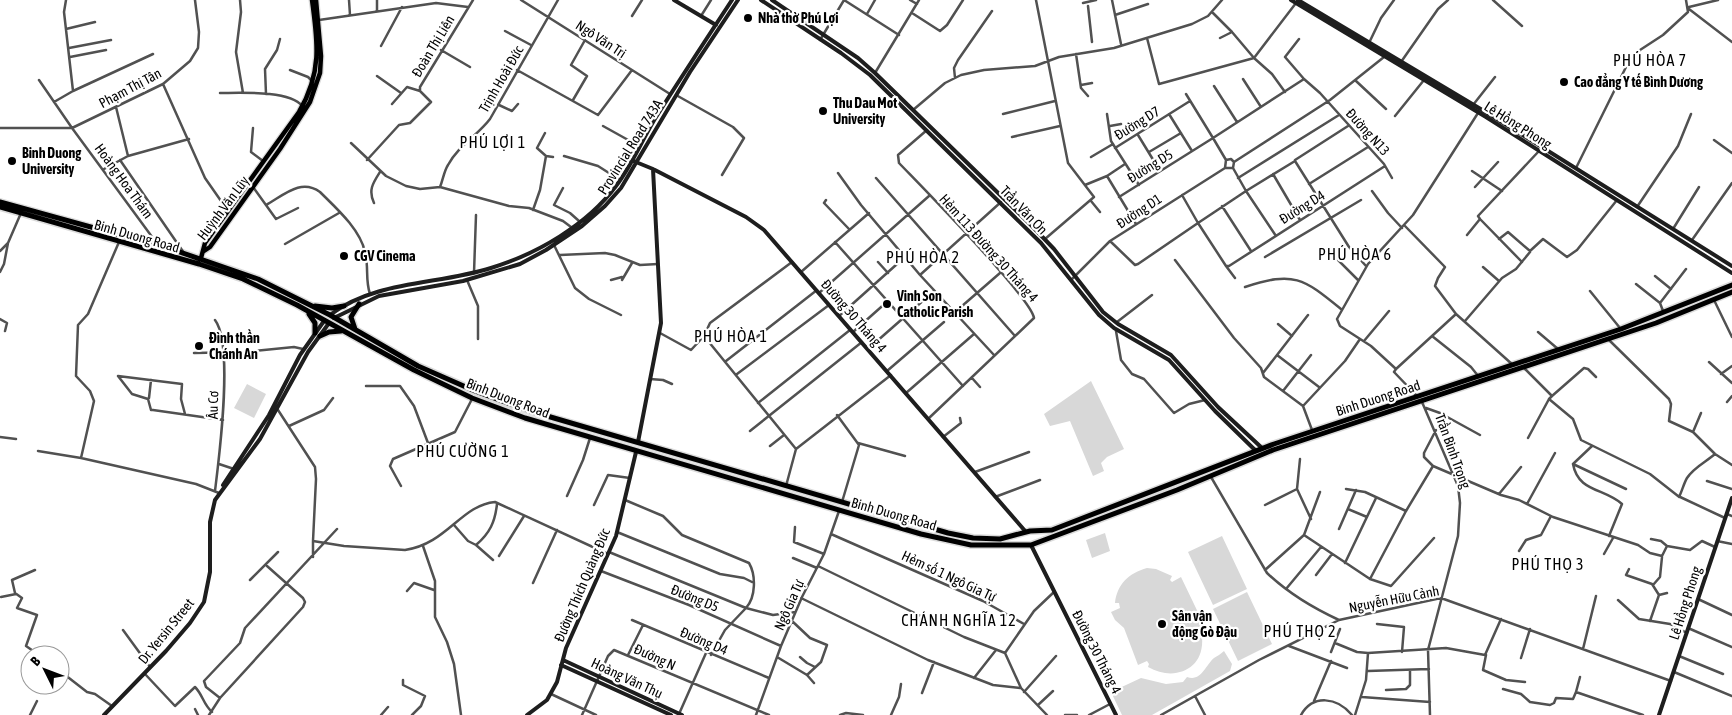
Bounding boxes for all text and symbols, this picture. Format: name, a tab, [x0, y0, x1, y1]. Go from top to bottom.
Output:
place label: Nhà thờ Phú Lợi	[758, 10, 838, 26]
street label: Đoàn Thị Liên	[408, 12, 458, 80]
marker: Nhà thờ Phú Lợi	[742, 12, 754, 24]
street label: Ngô Văn Trị	[573, 17, 629, 61]
street label: Trịnh Hoài Đức	[475, 42, 527, 115]
district label: PHÚ HÒA 7	[1613, 51, 1687, 69]
street label: Phạm Thị Tân	[96, 65, 164, 111]
place label: Cao đẳng Y tế Bình Dương	[1574, 73, 1704, 90]
marker: Cao đẳng Y tế Bình Dương	[1558, 76, 1570, 88]
place label: Thu Dau Mot University	[833, 95, 897, 127]
street label: Provincial Road 743A	[594, 96, 666, 197]
street label: Lê Hồng Phong	[1481, 97, 1555, 152]
street label: Đường D7	[1111, 103, 1163, 143]
marker: Thu Dau Mot University	[817, 105, 829, 117]
street label: Đường N13	[1343, 105, 1393, 159]
district label: PHÚ LỢI 1	[460, 133, 526, 151]
street label: Hoàng Hoa Thám	[92, 141, 156, 221]
place label: Binh Duong University	[22, 145, 82, 177]
street label: Đường D5	[1124, 146, 1176, 186]
marker: Binh Duong University	[6, 155, 18, 167]
street label: Huỳnh Văn Lũy	[194, 173, 252, 243]
street label: Trần Văn Ơn	[997, 182, 1052, 237]
street label: Đường D4	[1276, 187, 1328, 227]
street label: Hẻm 113 Đường 30 Tháng 4	[936, 191, 1042, 306]
street label: Đường D1	[1114, 191, 1164, 231]
street label: Binh Duong Road	[92, 216, 182, 256]
district label: PHÚ HÒA 6	[1318, 245, 1392, 263]
place label: CGV Cinema	[354, 248, 416, 264]
district label: PHÚ HÒA 2	[886, 248, 960, 266]
marker: CGV Cinema	[338, 250, 350, 262]
street label: Đường 30 Tháng 4	[818, 276, 890, 356]
place label: Vinh Son Catholic Parish	[896, 288, 974, 320]
marker: Vinh Son Catholic Parish	[881, 298, 893, 310]
district label: PHÚ HÒA 1	[694, 327, 768, 345]
place label: Đình thần Chánh An	[209, 329, 260, 362]
marker: Đình thần Chánh An	[193, 340, 205, 352]
street label: Binh Duong Road	[464, 375, 552, 421]
street label: Binh Duong Road	[1334, 377, 1422, 419]
street label: Âu Cơ	[205, 390, 221, 419]
street label: Trần Bình Trọng	[1432, 411, 1475, 491]
district label: PHÚ CƯỜNG 1	[416, 442, 510, 460]
street label: Binh Duong Road	[849, 494, 939, 534]
street label: Đường Thích Quảng Đức	[551, 525, 613, 644]
street label: Hẻm số 1 Ngô Gia Tự	[899, 546, 999, 605]
district label: PHÚ THỌ 3	[1511, 555, 1585, 573]
street label: Lê Hồng Phong	[1665, 564, 1704, 642]
street label: Ngô Gia Tự	[771, 577, 807, 633]
street label: Đường D5	[669, 581, 721, 615]
street label: Nguyễn Hữu Cảnh	[1347, 582, 1441, 616]
street label: Dr. Yersin Street	[135, 595, 197, 667]
street label: Đường 30 Tháng 4	[1069, 608, 1125, 697]
place label: Sân vận động Gò Đậu	[1172, 608, 1237, 640]
district label: CHÁNH NGHĨA 12	[901, 611, 1017, 629]
marker: Sân vận động Gò Đậu	[1156, 618, 1168, 630]
district label: PHÚ THỌ 2	[1263, 622, 1337, 640]
street label: Đường D4	[678, 624, 731, 658]
street label: Đường N	[632, 641, 678, 673]
north arrow	[20, 645, 70, 695]
text: B	[27, 653, 44, 669]
street label: Hoàng Văn Thụ	[589, 654, 665, 702]

